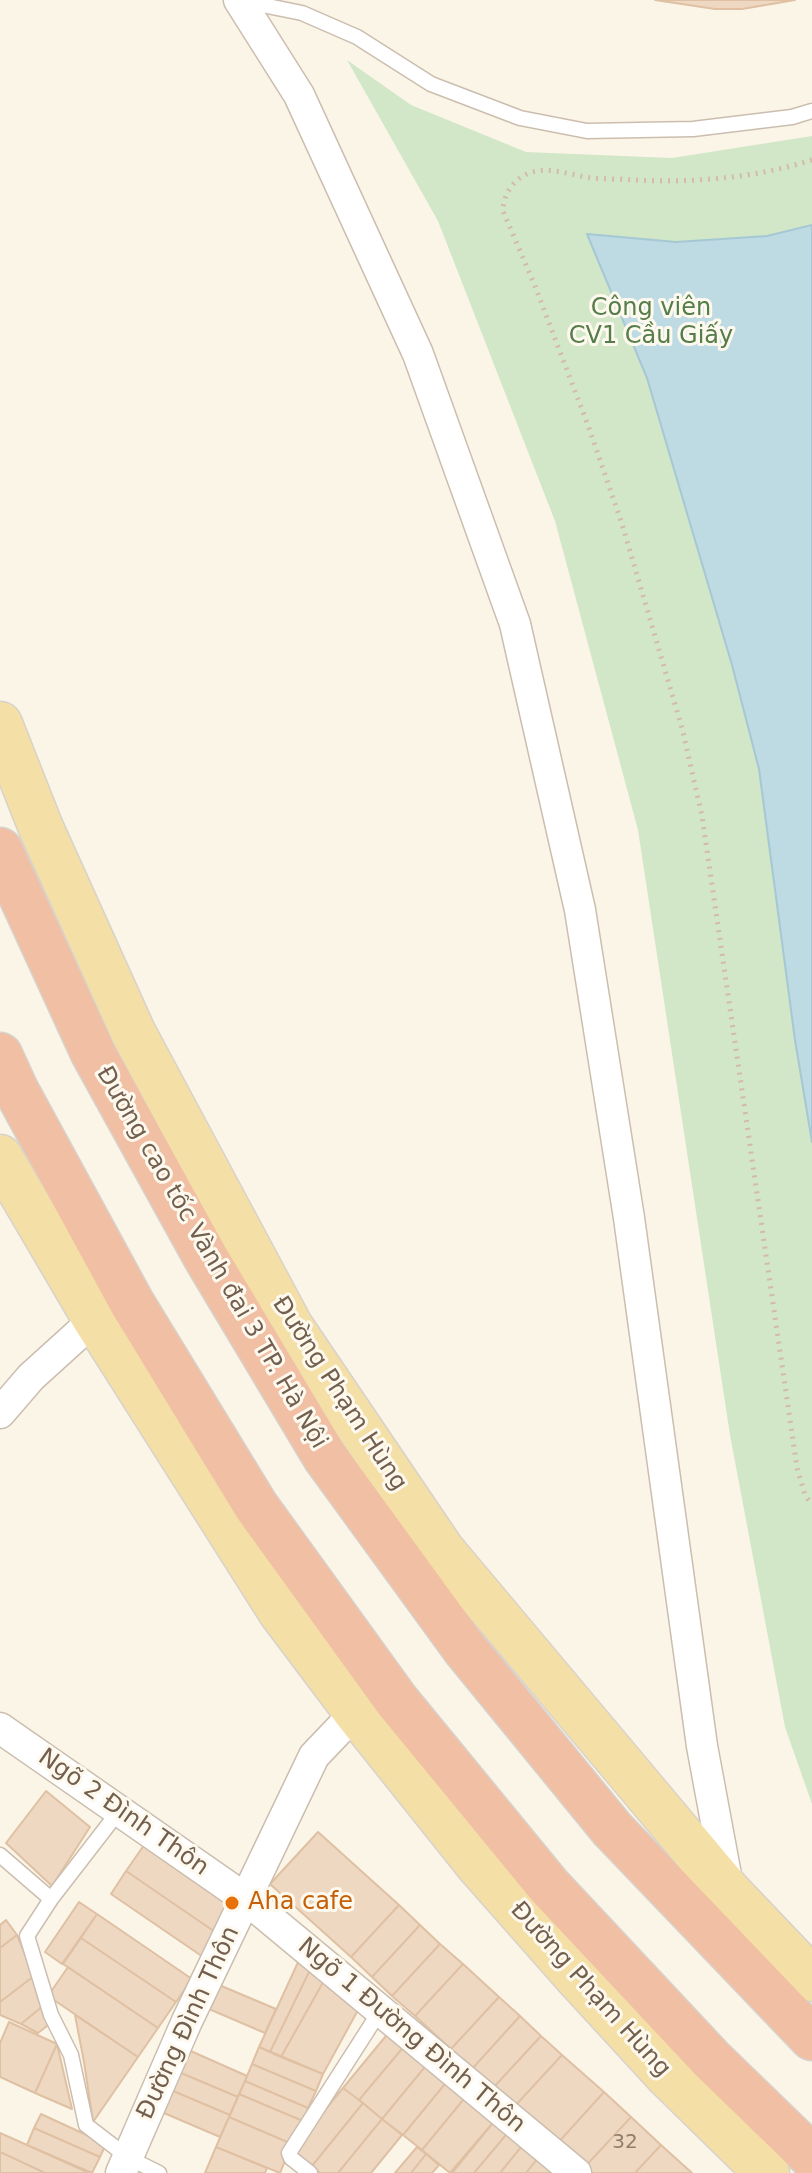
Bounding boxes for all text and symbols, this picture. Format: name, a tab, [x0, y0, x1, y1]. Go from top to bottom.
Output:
park label: Công viên CV1 Cầu Giấy	[569, 295, 733, 351]
street label: Đường cao tốc Vành đai 3 TP. Hà Nội	[89, 1062, 333, 1454]
street label: Đường Phạm Hùng	[265, 1292, 413, 1496]
street label: Ngõ 2 Đình Thôn	[32, 1743, 214, 1883]
place label: Aha cafe	[248, 1889, 353, 1917]
marker: Aha cafe	[223, 1894, 241, 1912]
street label: Đường Phạm Hùng	[504, 1897, 676, 2083]
street label: Đường Đình Thôn	[132, 1922, 246, 2124]
street label: Ngõ 1 Đường Đình Thôn	[291, 1932, 531, 2140]
house number: 32	[612, 2131, 638, 2155]

